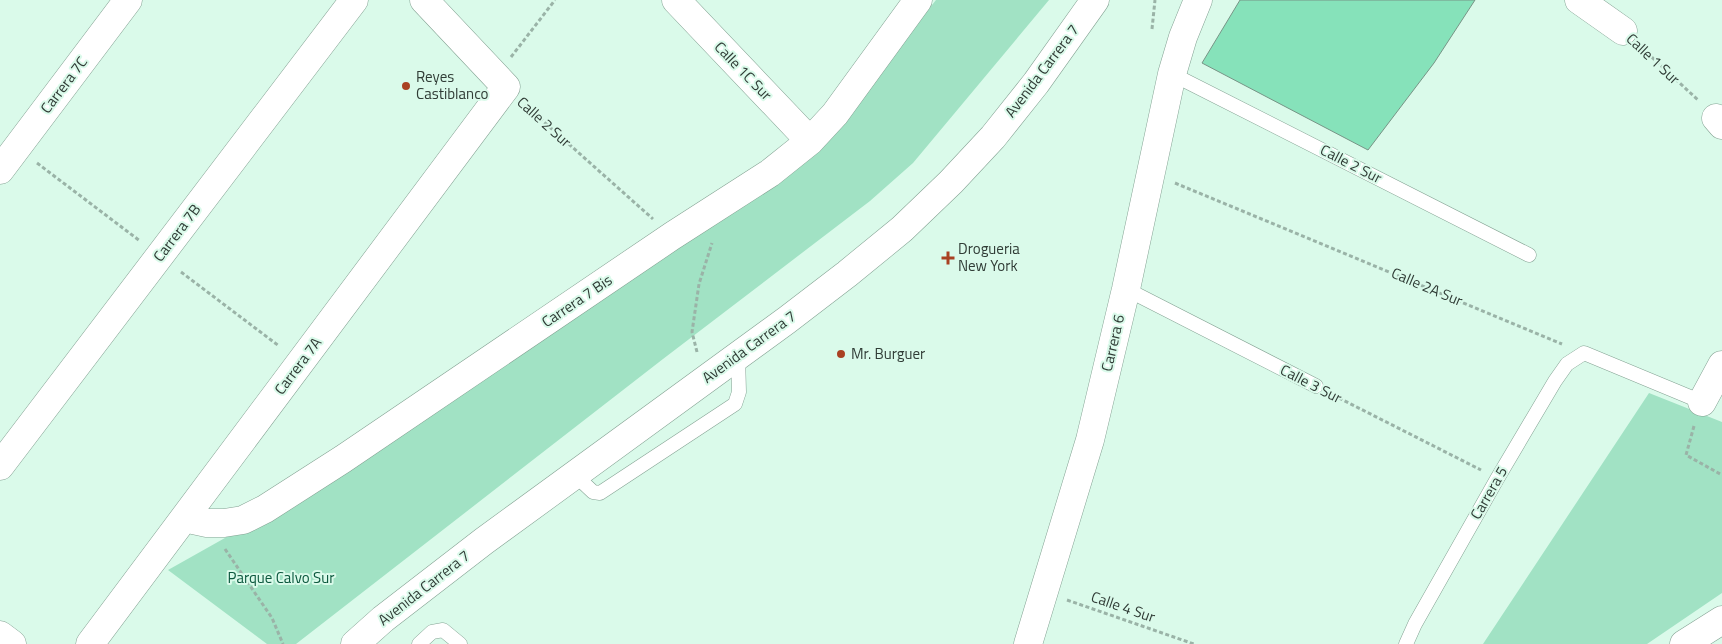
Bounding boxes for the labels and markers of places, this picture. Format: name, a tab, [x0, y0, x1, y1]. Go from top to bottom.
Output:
place label: Reyes Castiblanco	[416, 65, 489, 105]
marker: Reyes Castiblanco	[400, 80, 412, 92]
place label: Drogueria New York	[958, 237, 1020, 277]
marker: Drogueria New York	[942, 252, 954, 264]
place label: Mr. Burguer	[851, 342, 925, 365]
marker: Mr. Burguer	[835, 348, 847, 360]

